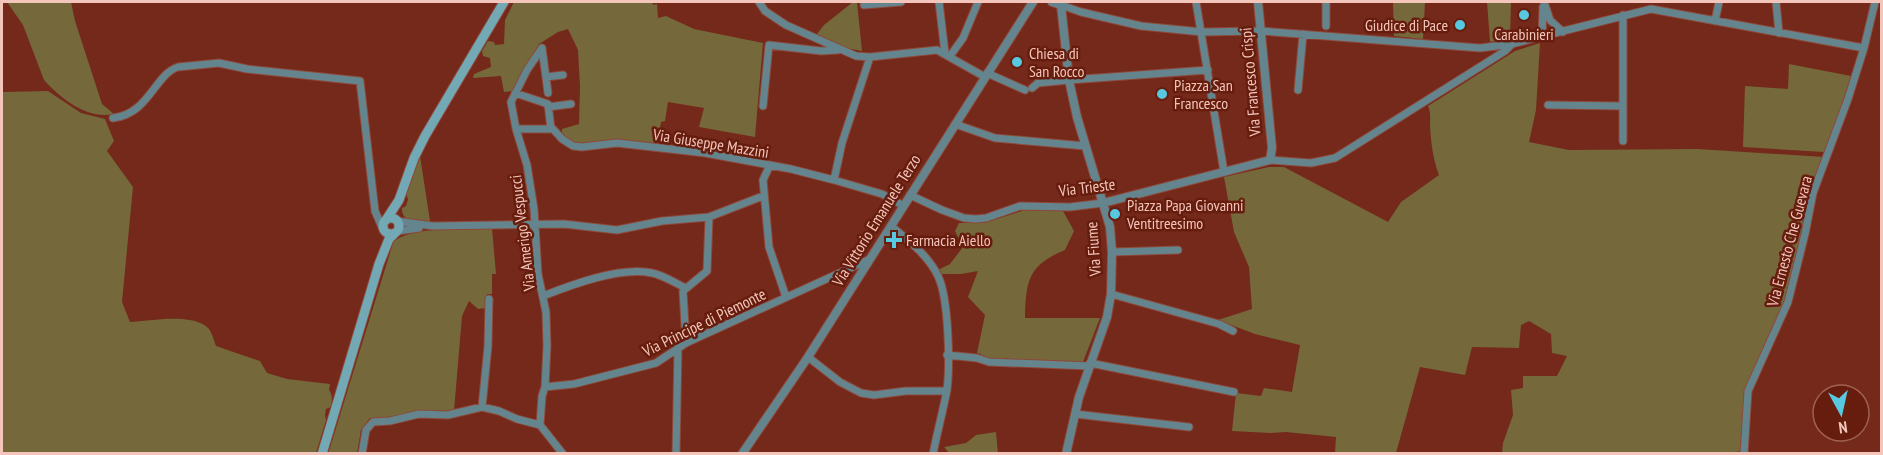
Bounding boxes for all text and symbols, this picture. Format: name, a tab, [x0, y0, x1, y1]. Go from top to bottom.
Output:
marker: Carabinieri	[1517, 8, 1531, 22]
place label: Giudice di Pace	[1365, 15, 1448, 35]
marker: Giudice di Pace	[1453, 18, 1467, 32]
place label: Carabinieri	[1494, 24, 1554, 44]
street label: Via Francesco Crispi	[1235, 27, 1265, 138]
place label: Chiesa di San Rocco	[1029, 43, 1084, 81]
marker: Chiesa di San Rocco	[1010, 55, 1024, 69]
place label: Piazza San Francesco	[1174, 75, 1233, 113]
marker: Piazza San Francesco	[1155, 87, 1169, 101]
street label: Via Giuseppe Mazzini	[651, 124, 770, 162]
street label: Via Vittorio Emanuele Terzo	[827, 150, 925, 290]
street label: Via Ernesto Che Guevara	[1762, 173, 1816, 309]
street label: Via Amerigo Vespucci	[505, 174, 539, 293]
street label: Via Trieste	[1057, 174, 1116, 201]
place label: Piazza Papa Giovanni Ventitreesimo	[1126, 195, 1244, 233]
marker: Piazza Papa Giovanni Ventitreesimo	[1108, 207, 1122, 221]
street label: Via Fiume	[1081, 221, 1105, 278]
place label: Farmacia Aiello	[906, 230, 991, 250]
marker: Farmacia Aiello	[887, 233, 901, 247]
street label: Via Principe di Piemonte	[638, 283, 769, 361]
north arrow	[1811, 383, 1871, 443]
text: N	[1837, 417, 1849, 438]

